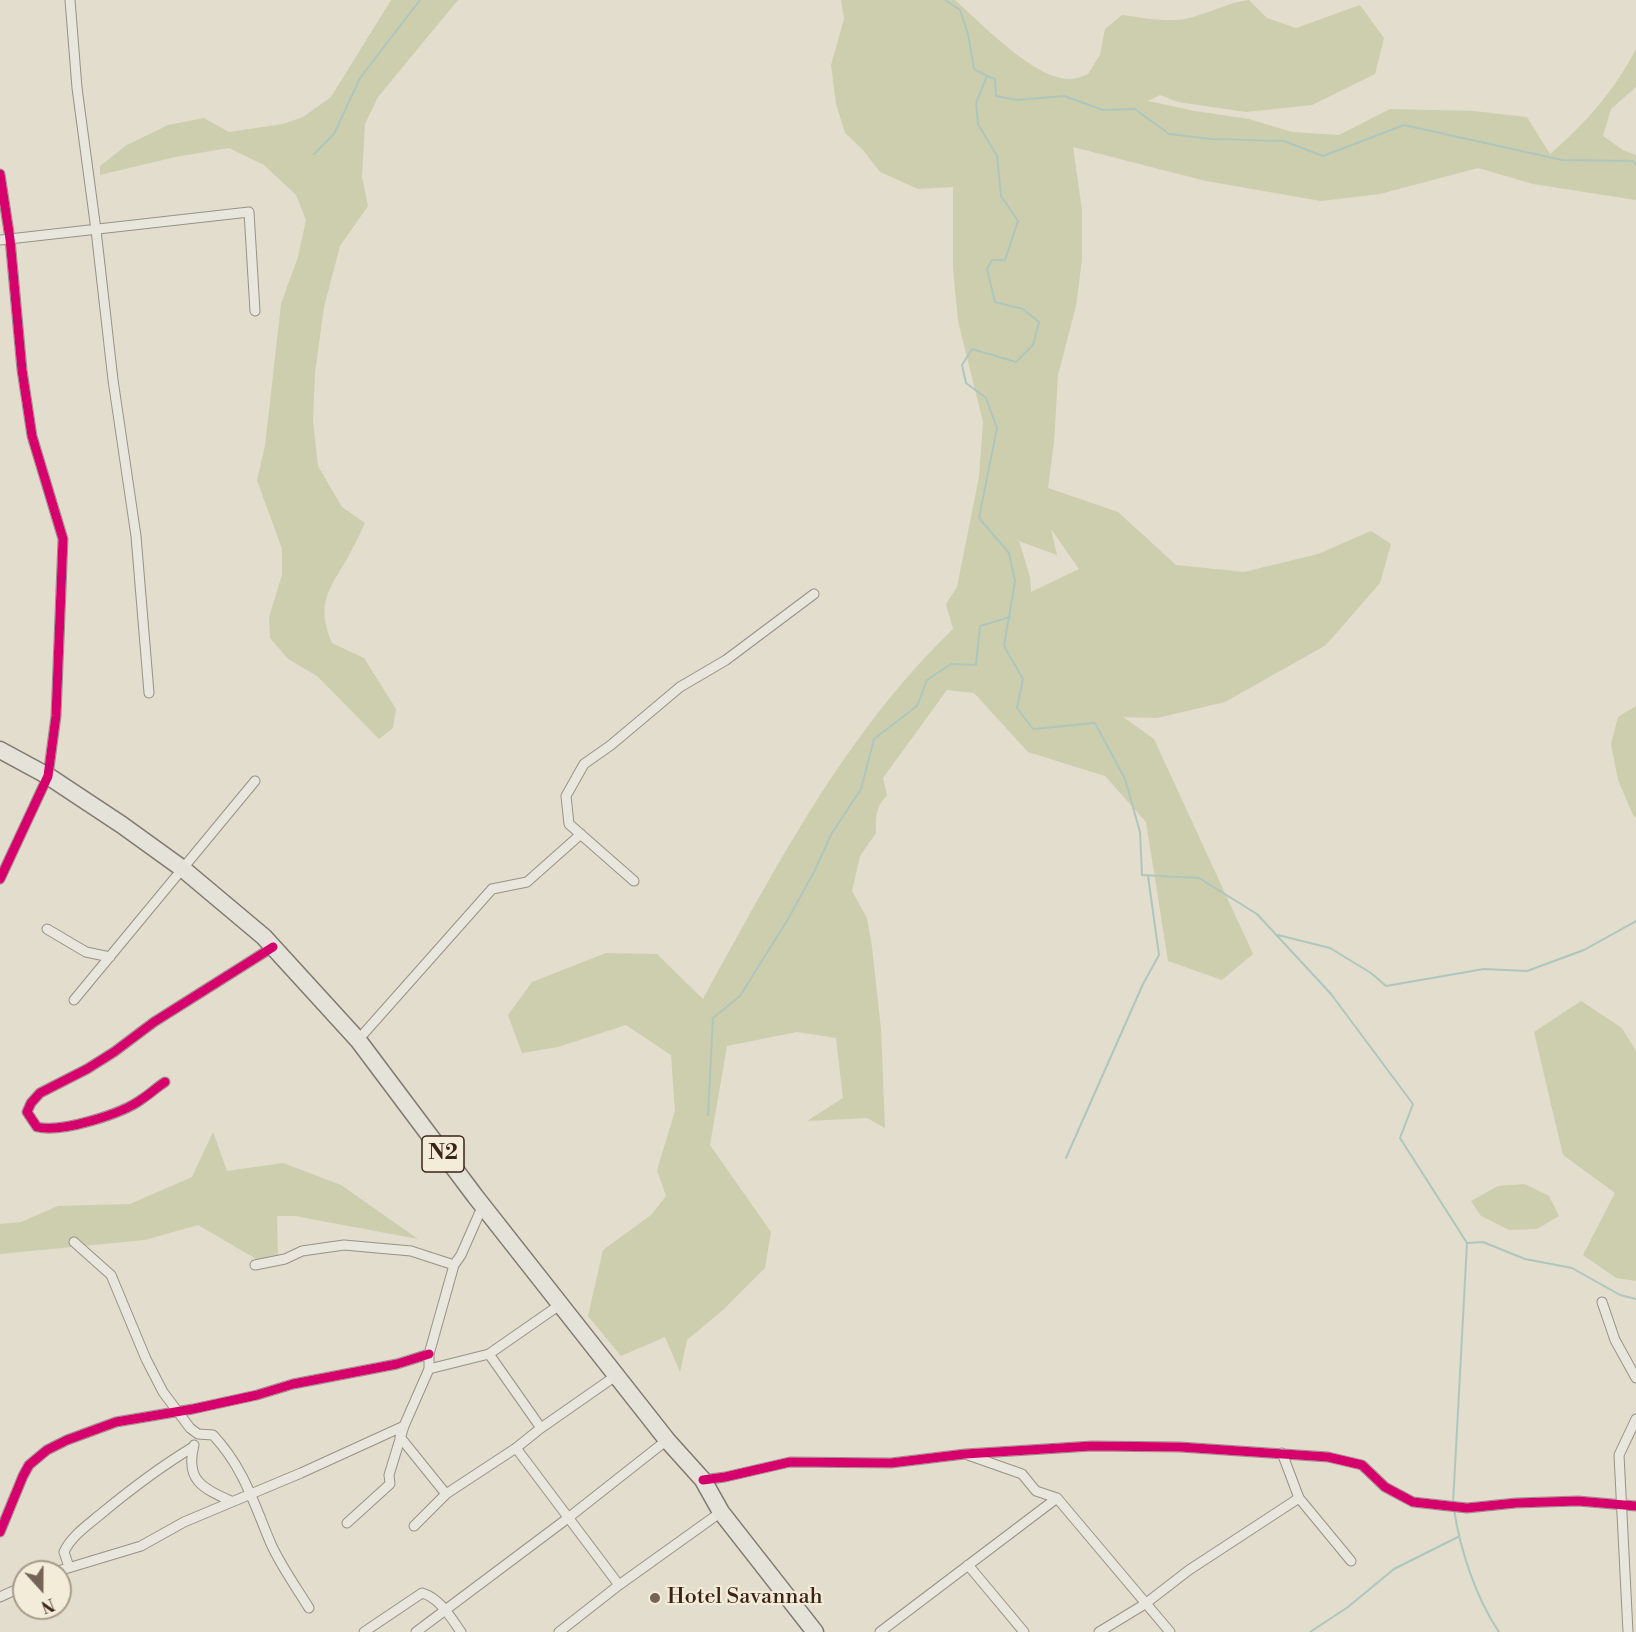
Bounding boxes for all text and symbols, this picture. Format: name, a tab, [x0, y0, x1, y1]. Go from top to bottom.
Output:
road number: N2	[422, 1136, 464, 1172]
north arrow	[12, 1560, 72, 1620]
place label: Hotel Savannah	[667, 1585, 823, 1611]
marker: Hotel Savannah	[648, 1591, 662, 1605]
text: N	[38, 1593, 57, 1617]

